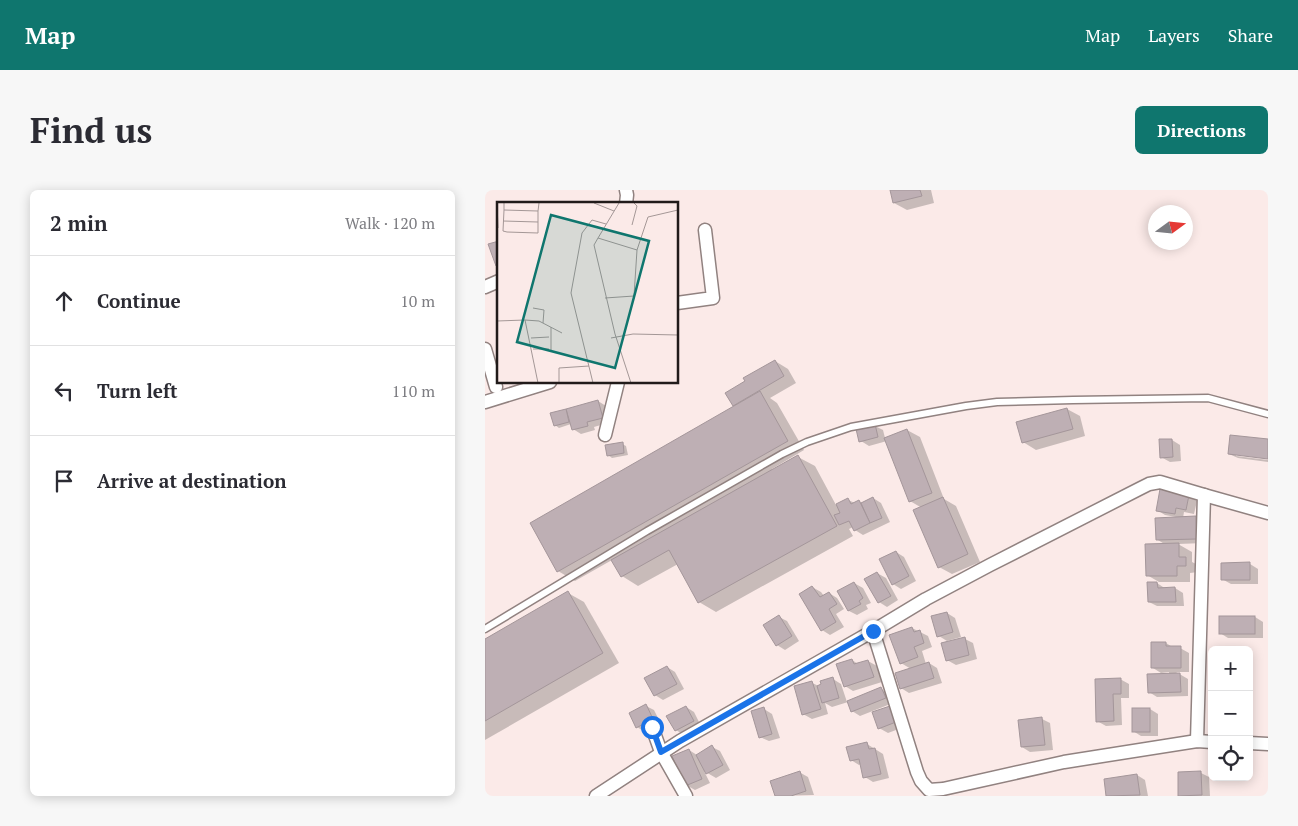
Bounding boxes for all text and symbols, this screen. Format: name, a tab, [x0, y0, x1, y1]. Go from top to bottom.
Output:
text: Map	[25, 19, 75, 51]
text: Map	[1085, 23, 1120, 47]
text: Layers	[1148, 23, 1200, 47]
text: Share	[1228, 23, 1273, 47]
button: Directions	[1135, 106, 1268, 154]
text: Find us	[30, 107, 152, 153]
inset map	[497, 202, 679, 384]
north arrow	[1148, 205, 1193, 250]
text: 2 min	[50, 209, 107, 237]
text: Walk · 120 m	[345, 212, 435, 234]
icon: ahead	[50, 287, 78, 315]
text: Continue	[97, 288, 181, 313]
text: 10 m	[400, 290, 435, 312]
icon: left	[50, 377, 78, 405]
text: Turn left	[97, 378, 178, 403]
text: 110 m	[392, 380, 435, 402]
icon: arrive	[50, 467, 78, 495]
text: Arrive at destination	[97, 468, 286, 493]
route end	[862, 620, 885, 643]
map controls	[1208, 646, 1253, 781]
button: +	[1208, 646, 1253, 691]
button: −	[1208, 691, 1253, 736]
route start	[641, 716, 664, 739]
button: locate	[1208, 736, 1253, 781]

